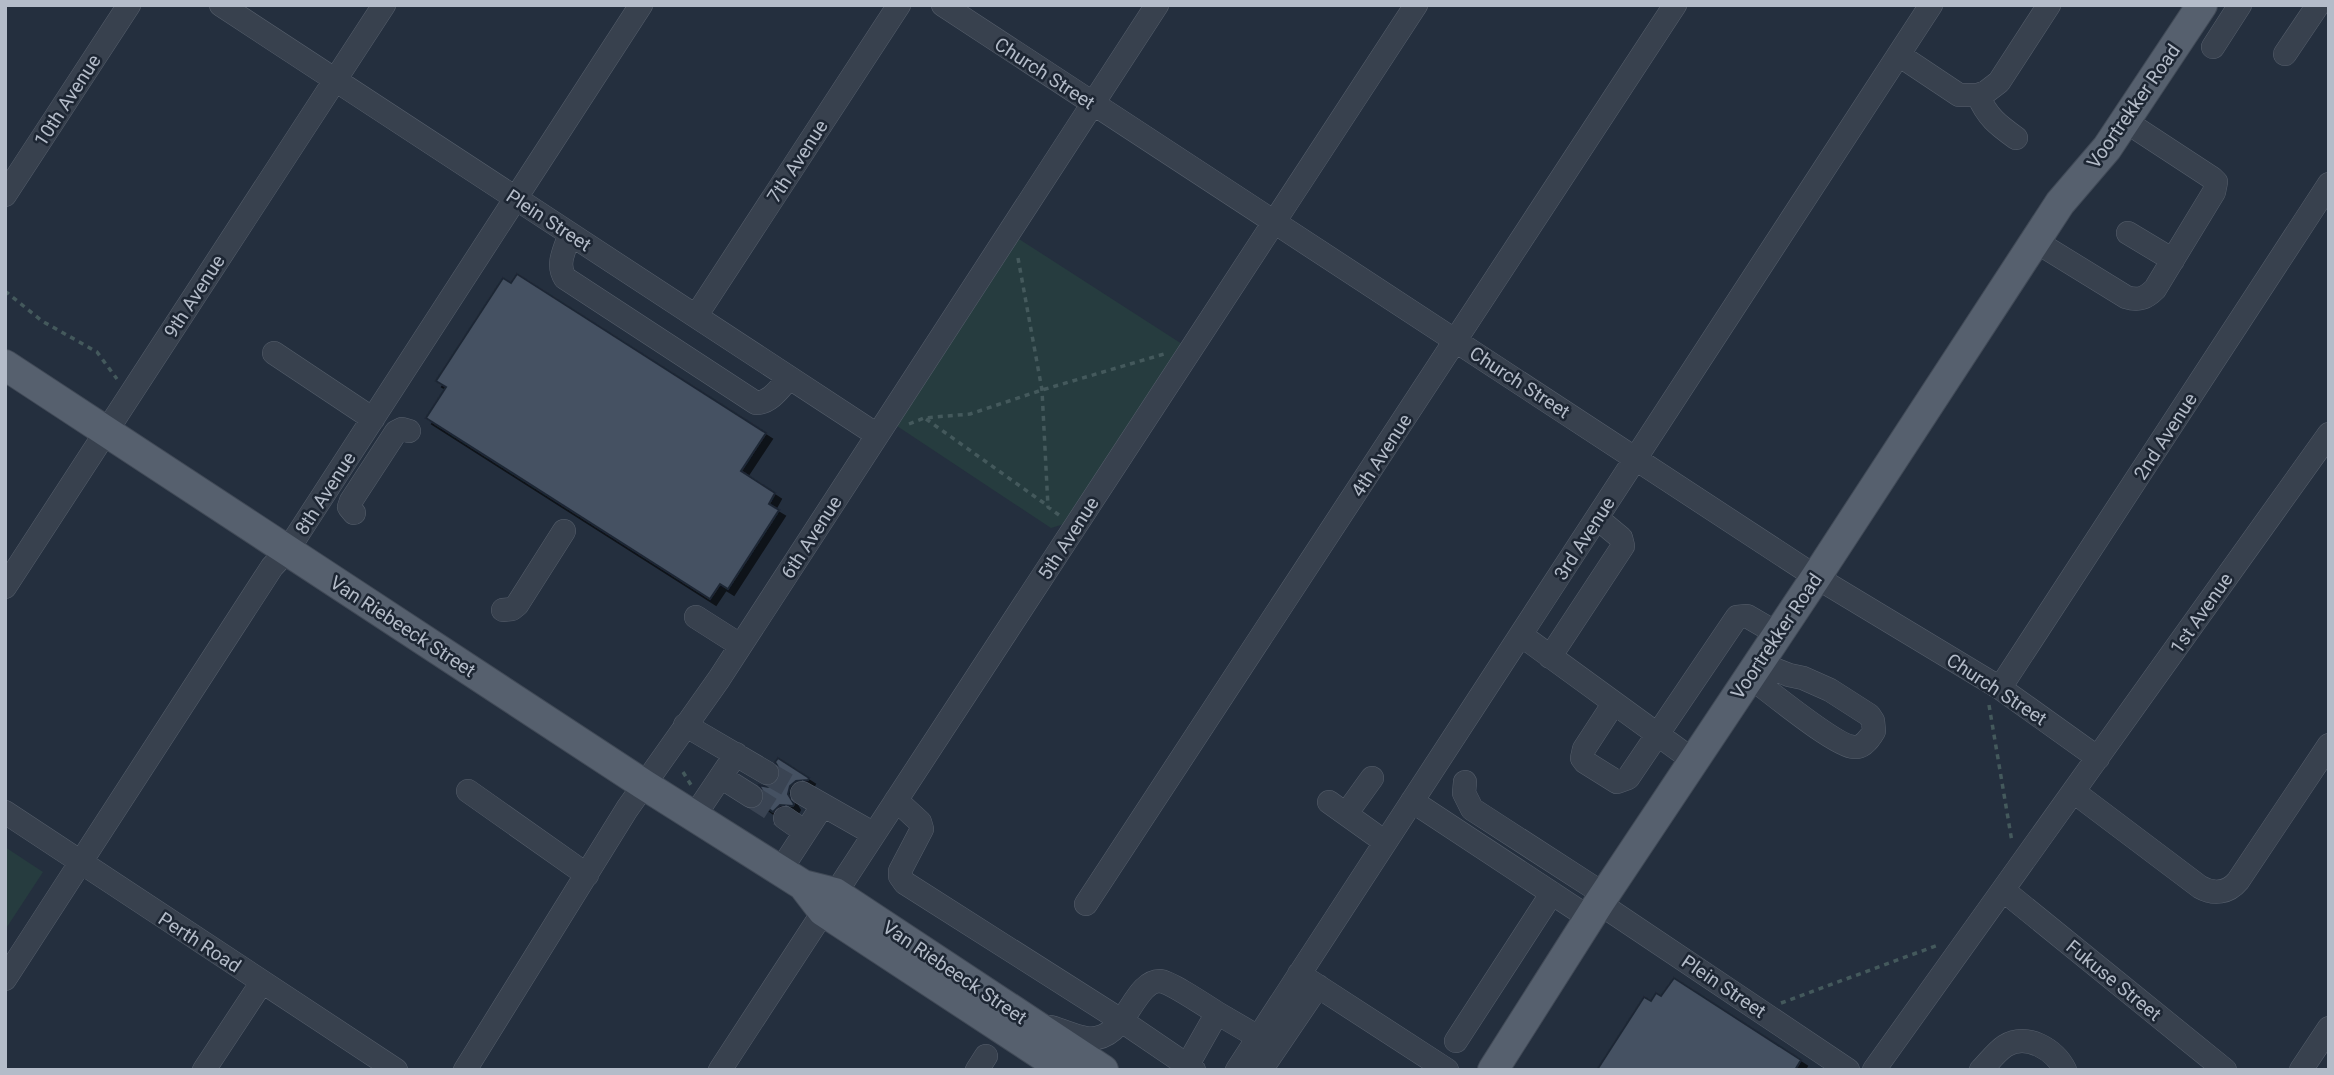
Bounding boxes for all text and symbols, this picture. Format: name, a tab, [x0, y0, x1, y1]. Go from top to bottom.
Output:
street label: Church Street	[990, 33, 1099, 114]
street label: Voortrekker Road	[2082, 40, 2185, 173]
street label: 10th Avenue	[29, 50, 106, 151]
street label: 7th Avenue	[762, 116, 833, 207]
street label: Plein Street	[502, 184, 596, 256]
street label: 9th Avenue	[159, 251, 230, 342]
street label: Church Street	[1465, 342, 1574, 423]
street label: 2nd Avenue	[2129, 389, 2202, 484]
street label: 4th Avenue	[1346, 410, 1417, 501]
street label: 8th Avenue	[290, 448, 361, 539]
street label: 6th Avenue	[776, 492, 847, 583]
street label: 3rd Avenue	[1549, 492, 1620, 584]
street label: 5th Avenue	[1033, 493, 1104, 584]
street label: 1st Avenue	[2165, 568, 2238, 658]
street label: Voortrekker Road	[1726, 569, 1827, 704]
street label: Van Riebeeck Street	[326, 571, 480, 682]
street label: Church Street	[1942, 649, 2051, 730]
street label: Perth Road	[154, 907, 245, 978]
street label: Van Riebeeck Street	[878, 916, 1031, 1029]
street label: Fukuse Street	[2062, 935, 2166, 1026]
street label: Plein Street	[1677, 950, 1770, 1023]

